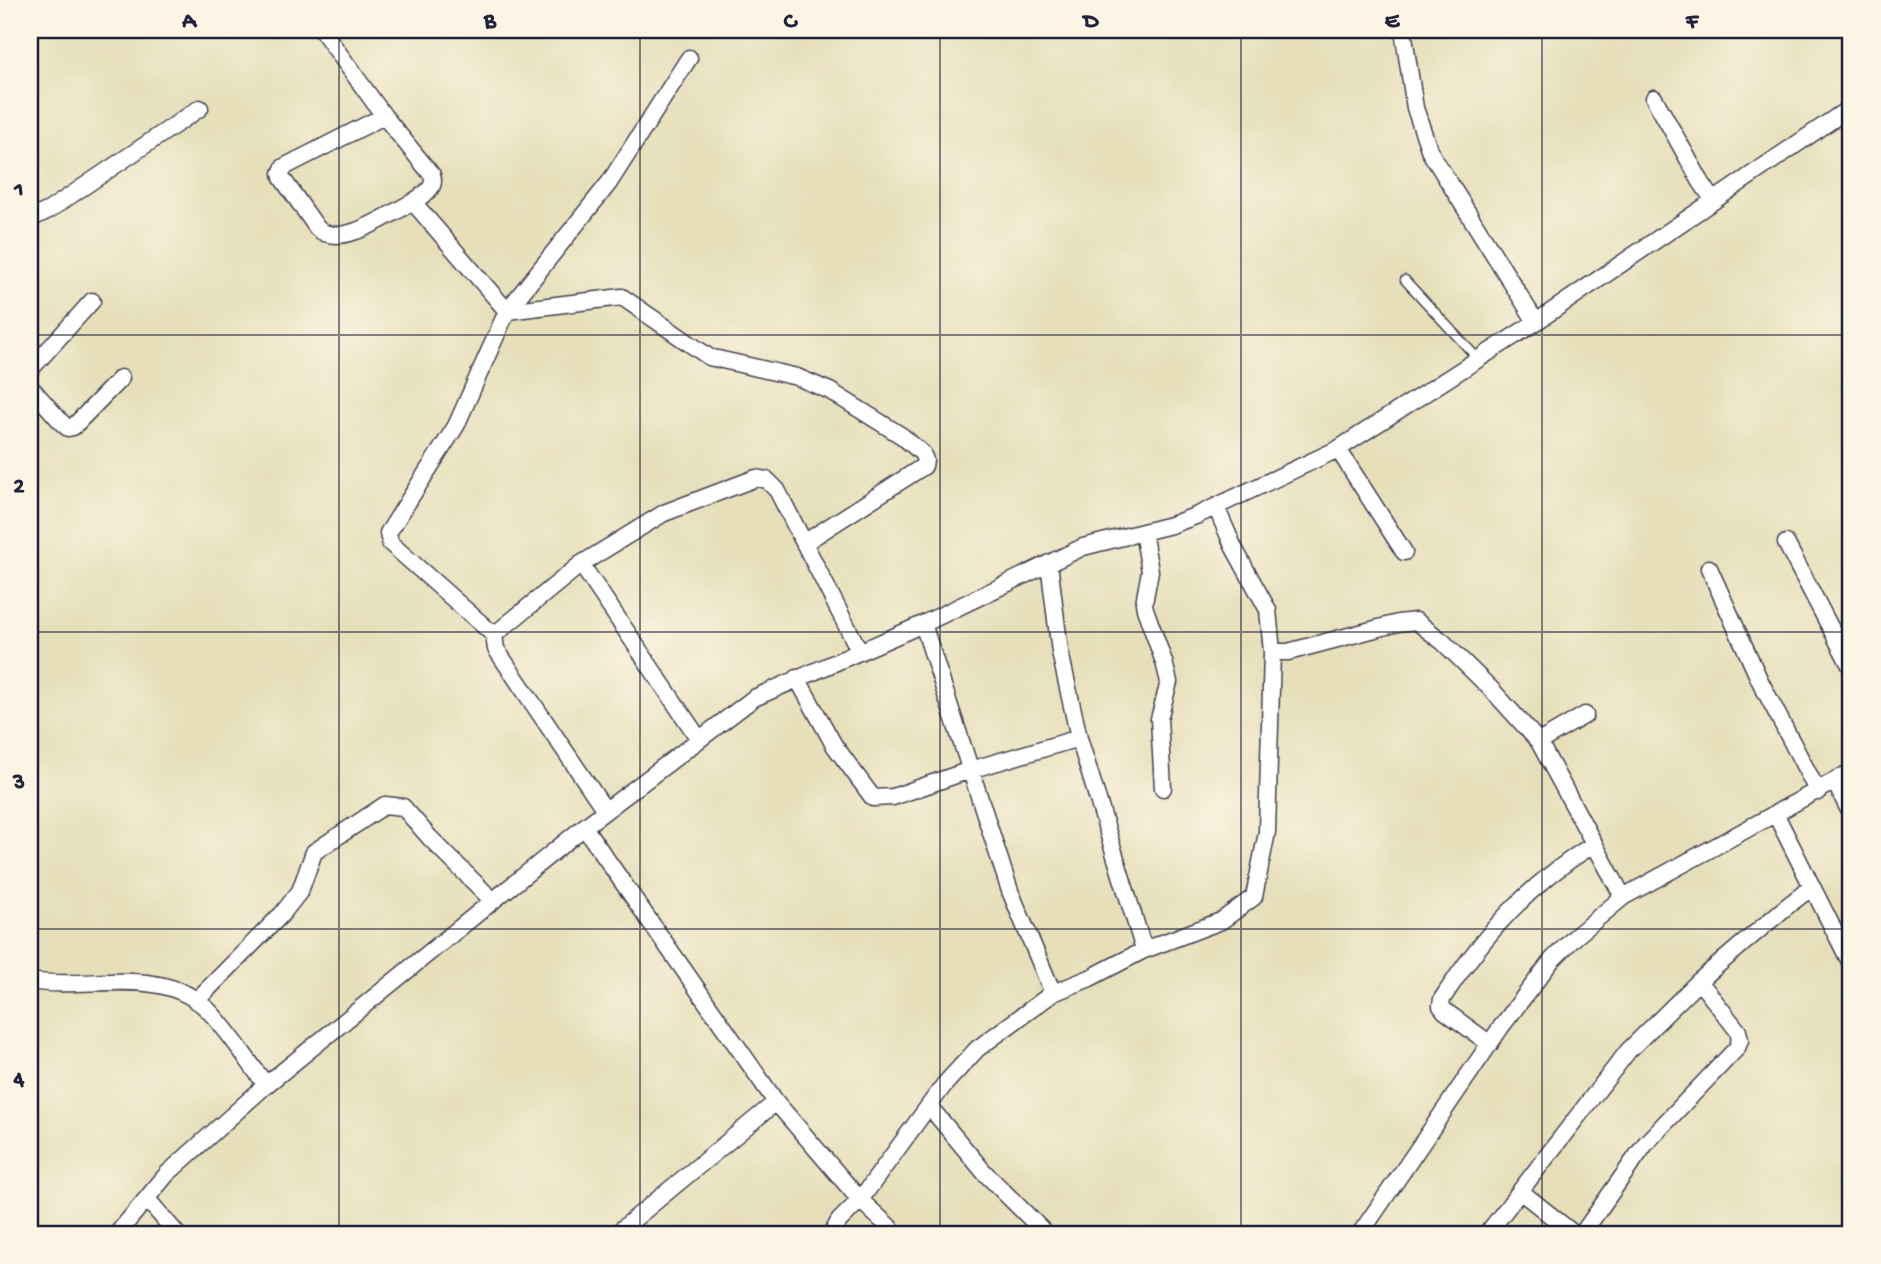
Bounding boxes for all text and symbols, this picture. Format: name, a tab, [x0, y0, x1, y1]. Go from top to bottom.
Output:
text: A	[181, 9, 197, 36]
text: B	[483, 9, 497, 36]
text: C	[784, 9, 799, 36]
text: D	[1082, 9, 1100, 36]
text: E	[1385, 9, 1401, 36]
text: F	[1685, 9, 1700, 36]
text: 1	[13, 177, 24, 204]
text: 2	[13, 474, 25, 501]
text: 3	[12, 770, 25, 797]
text: 4	[13, 1067, 25, 1094]

